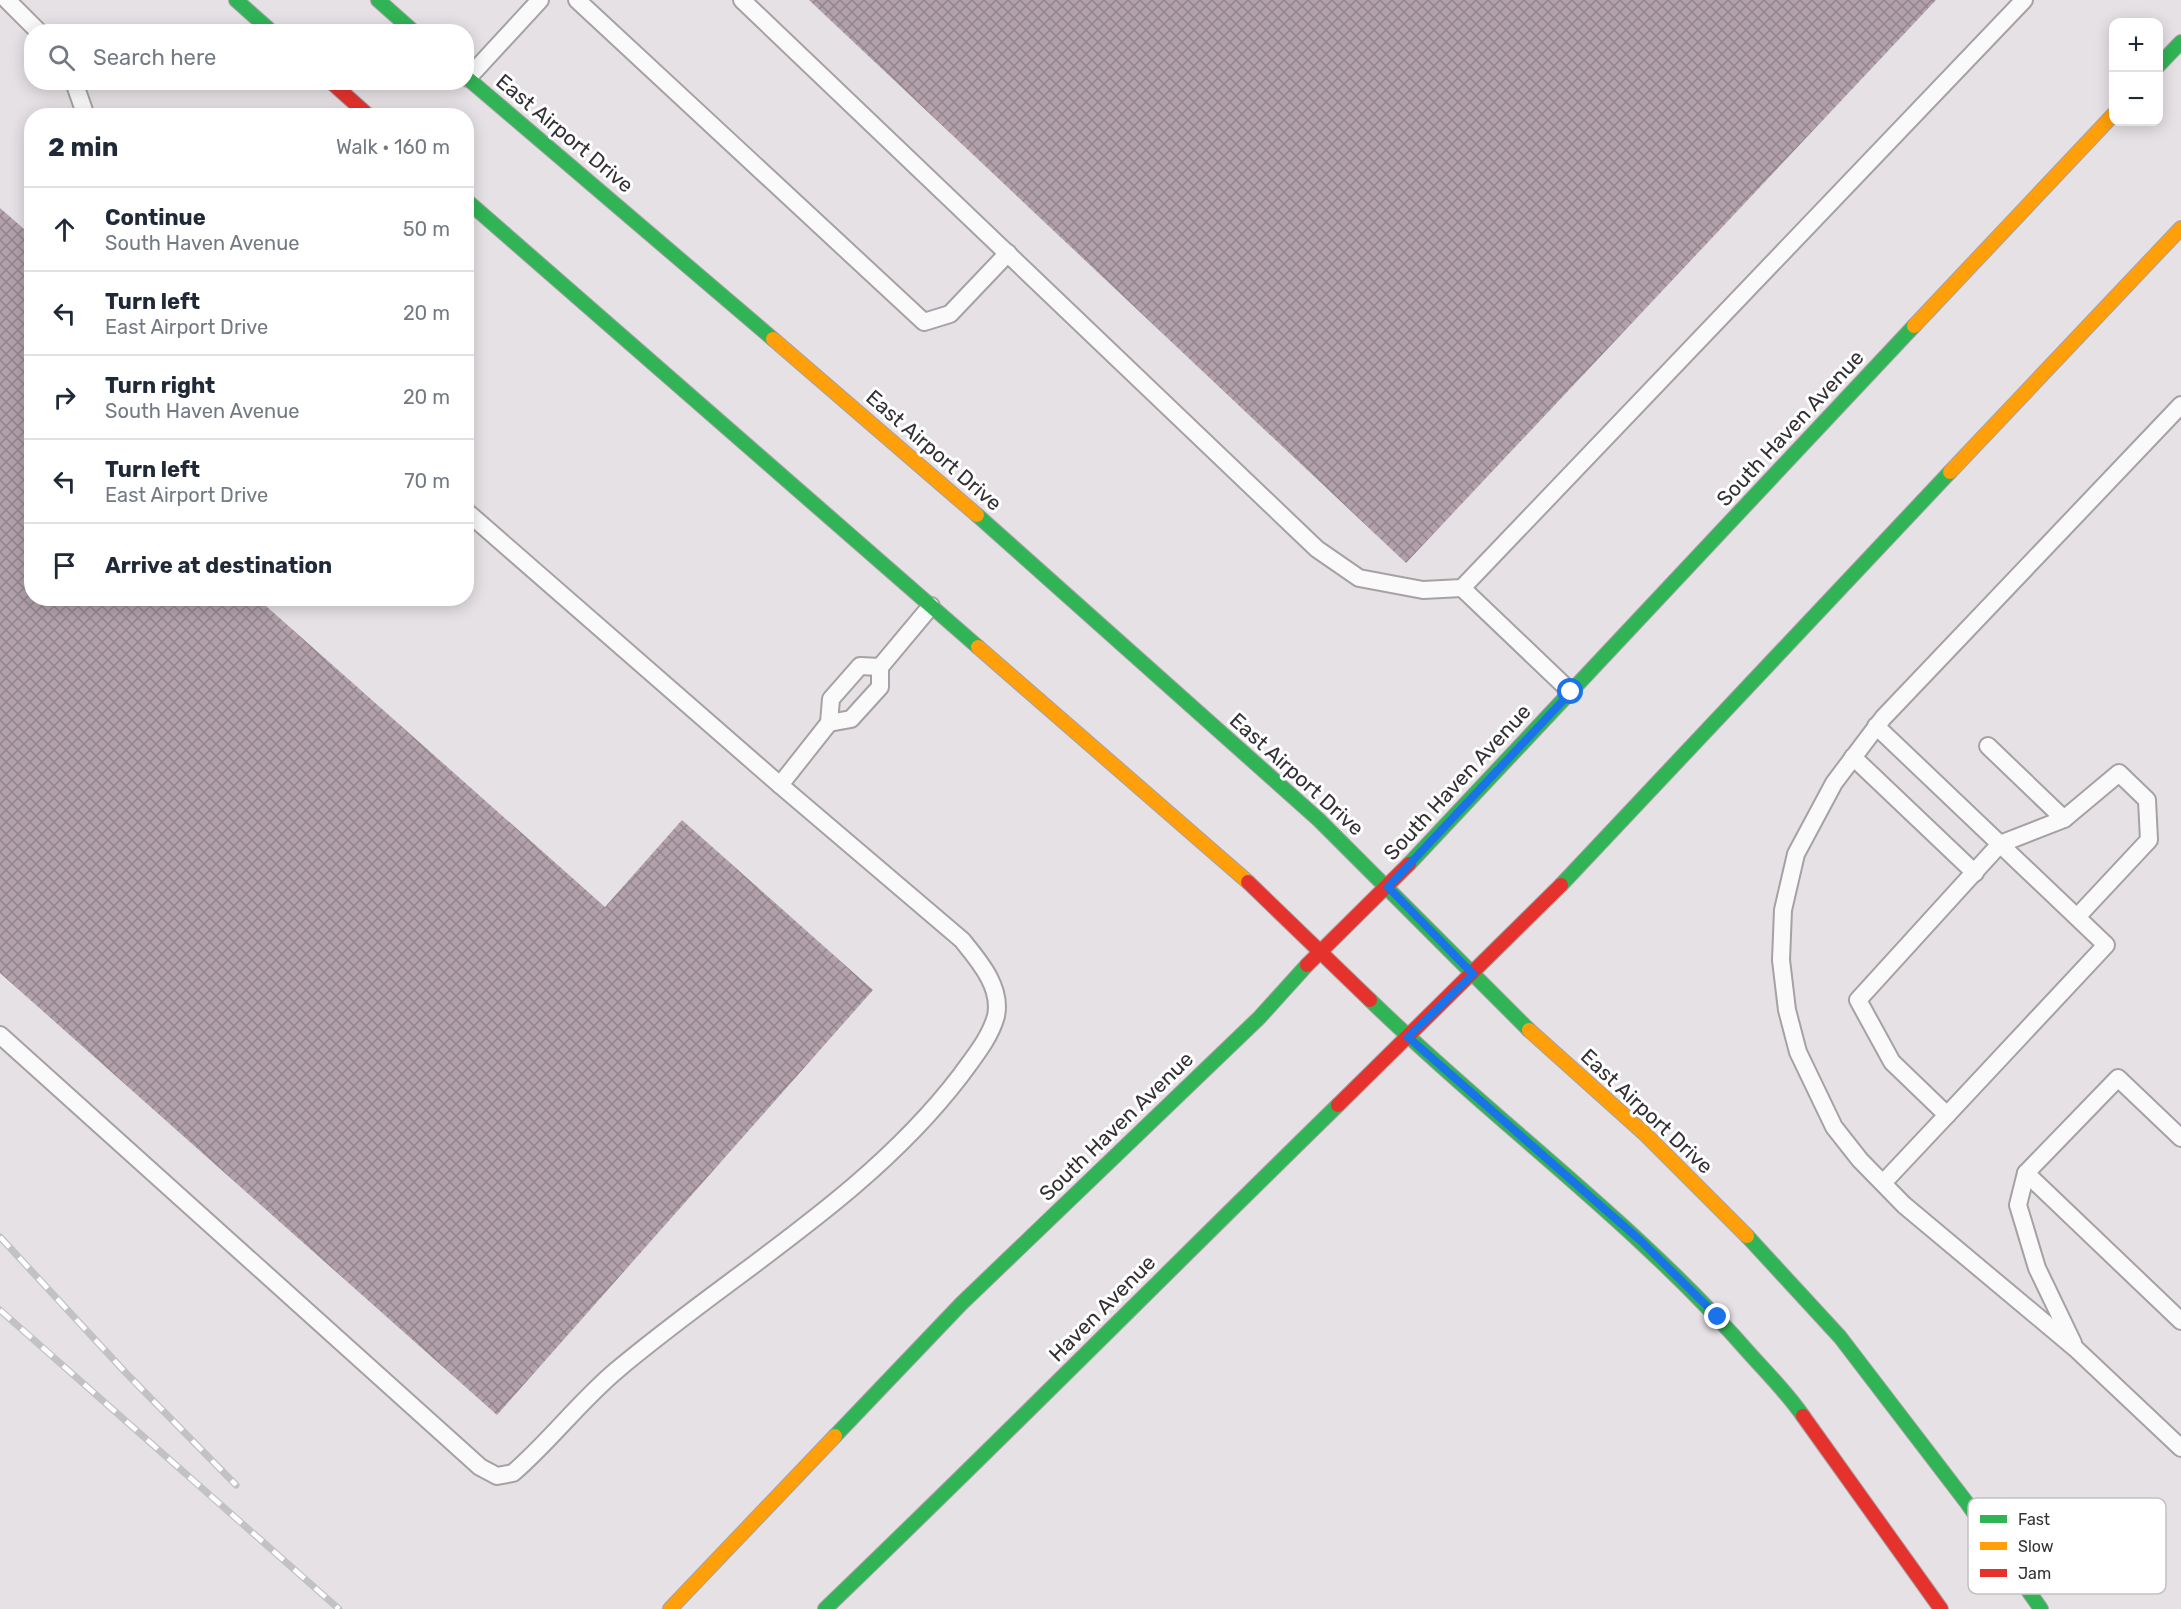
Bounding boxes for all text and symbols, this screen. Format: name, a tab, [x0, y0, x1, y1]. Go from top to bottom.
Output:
map controls	[2109, 18, 2163, 126]
button: +	[2109, 18, 2163, 72]
search box	[24, 24, 474, 90]
icon: search	[45, 41, 78, 74]
text: Search here	[93, 44, 216, 71]
street label: East Airport Drive	[491, 68, 639, 198]
button: −	[2109, 72, 2163, 126]
text: 2 min	[48, 132, 118, 163]
text: Walk · 160 m	[336, 135, 450, 159]
text: Continue	[105, 204, 206, 231]
icon: ahead	[48, 213, 81, 246]
text: 50 m	[403, 217, 450, 241]
text: South Haven Avenue	[105, 231, 299, 255]
text: Turn left	[105, 288, 200, 315]
icon: left	[48, 297, 81, 330]
text: 20 m	[403, 301, 450, 325]
text: East Airport Drive	[105, 315, 268, 339]
street label: South Haven Avenue	[1711, 345, 1869, 511]
text: Turn right	[105, 372, 215, 399]
icon: right	[48, 381, 81, 414]
street label: East Airport Drive	[861, 384, 1007, 516]
text: 20 m	[403, 385, 450, 409]
text: South Haven Avenue	[105, 399, 299, 423]
text: Turn left	[105, 456, 200, 483]
icon: left	[48, 465, 81, 498]
text: 70 m	[404, 469, 450, 493]
text: East Airport Drive	[105, 483, 268, 507]
icon: arrive	[48, 549, 81, 582]
text: Arrive at destination	[105, 552, 332, 579]
route start	[1557, 678, 1583, 704]
street label: South Haven Avenue	[1378, 699, 1536, 865]
street label: East Airport Drive	[1225, 707, 1369, 841]
street label: East Airport Drive	[1576, 1043, 1718, 1179]
street label: South Haven Avenue	[1034, 1046, 1198, 1206]
street label: Haven Avenue	[1044, 1250, 1160, 1366]
route end	[1704, 1303, 1730, 1329]
legend	[1968, 1498, 2166, 1594]
text: Fast	[2018, 1510, 2050, 1529]
text: Slow	[2018, 1537, 2054, 1556]
text: Jam	[2018, 1564, 2051, 1583]

